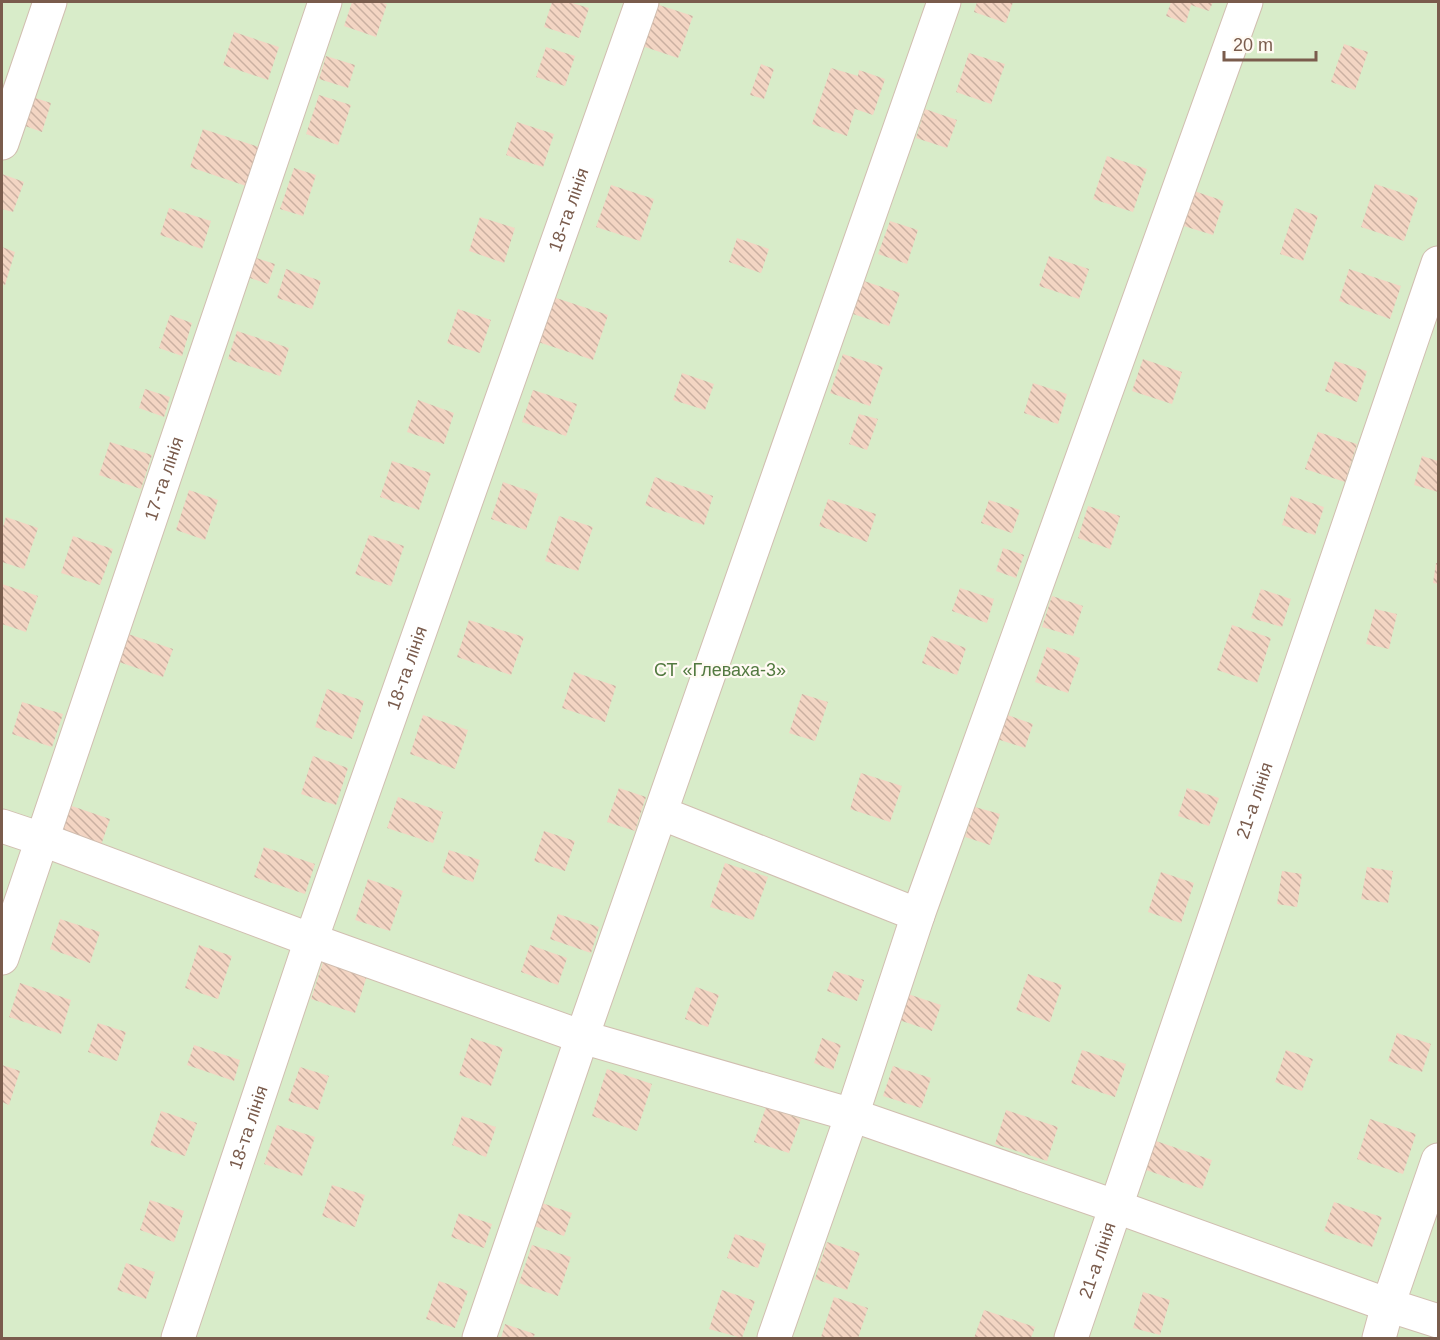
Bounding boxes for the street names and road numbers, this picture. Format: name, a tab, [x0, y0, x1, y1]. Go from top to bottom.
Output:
street label: 18-та лінія	[545, 165, 593, 254]
street label: 17-та лінія	[141, 434, 187, 523]
street label: 18-та лінія	[383, 624, 431, 713]
street label: 21-а лінія	[1232, 760, 1277, 841]
street label: 18-та лінія	[225, 1083, 272, 1172]
street label: 21-а лінія	[1075, 1220, 1120, 1301]

